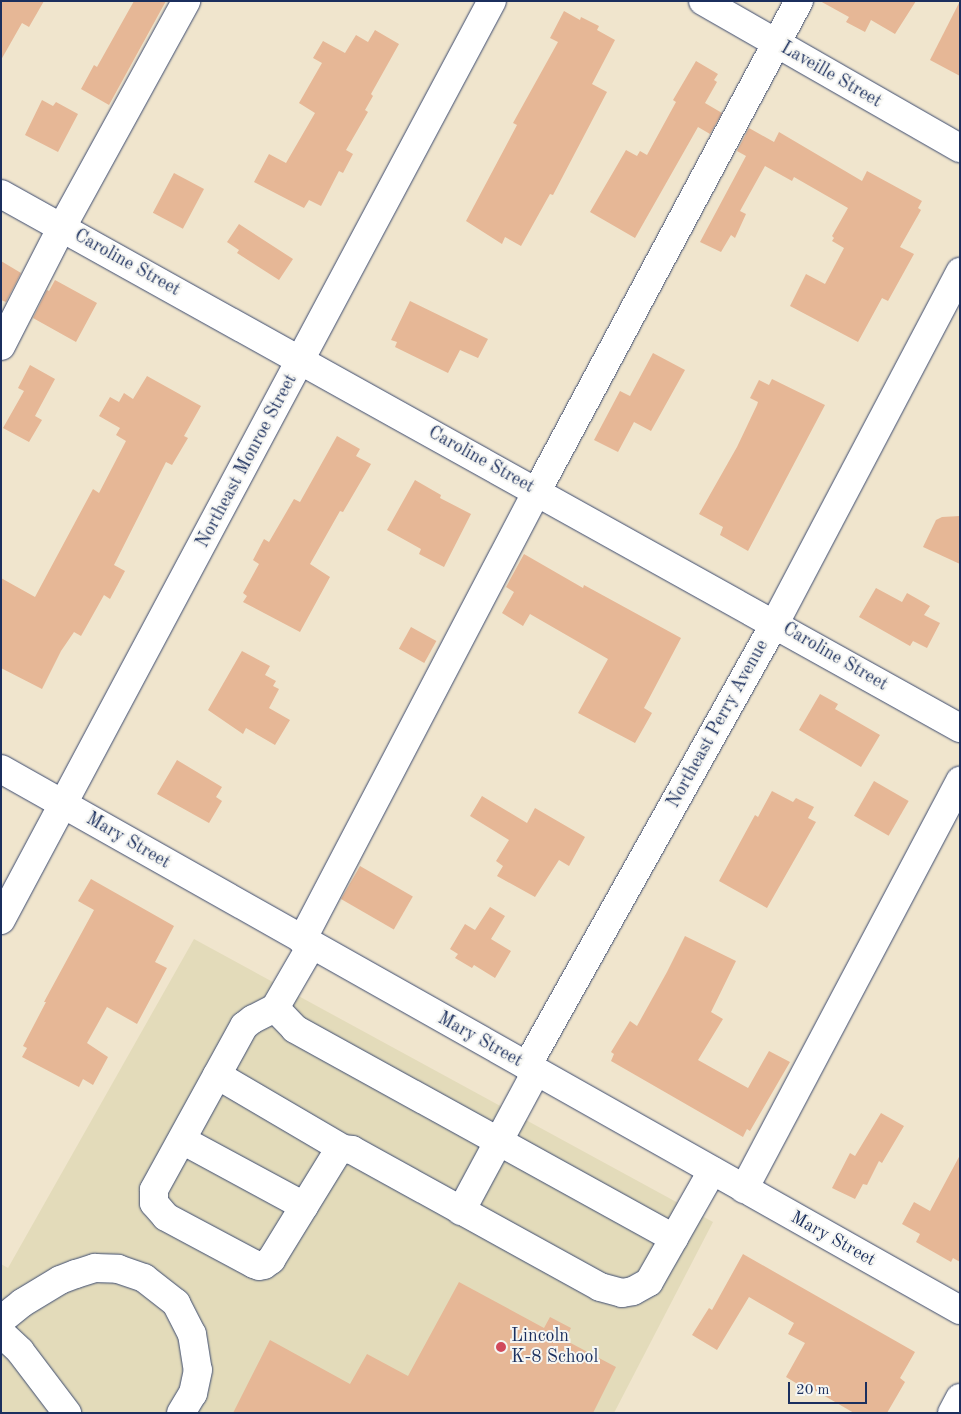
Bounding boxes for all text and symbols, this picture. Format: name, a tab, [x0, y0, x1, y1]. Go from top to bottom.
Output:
street label: Laveille Street	[777, 37, 885, 113]
street label: Caroline Street	[70, 225, 184, 301]
street label: Northeast Monroe Street	[192, 370, 302, 552]
street label: Caroline Street	[424, 422, 538, 498]
street label: Caroline Street	[779, 618, 891, 696]
street label: Northeast Perry Avenue	[663, 636, 773, 812]
street label: Mary Street	[82, 808, 174, 874]
street label: Mary Street	[434, 1008, 526, 1072]
street label: Mary Street	[787, 1207, 879, 1271]
place label: Lincoln K-8 School	[511, 1326, 598, 1368]
marker: Lincoln K-8 School	[495, 1341, 507, 1353]
scale bar	[791, 1372, 870, 1404]
text: 20 m	[796, 1383, 830, 1398]

